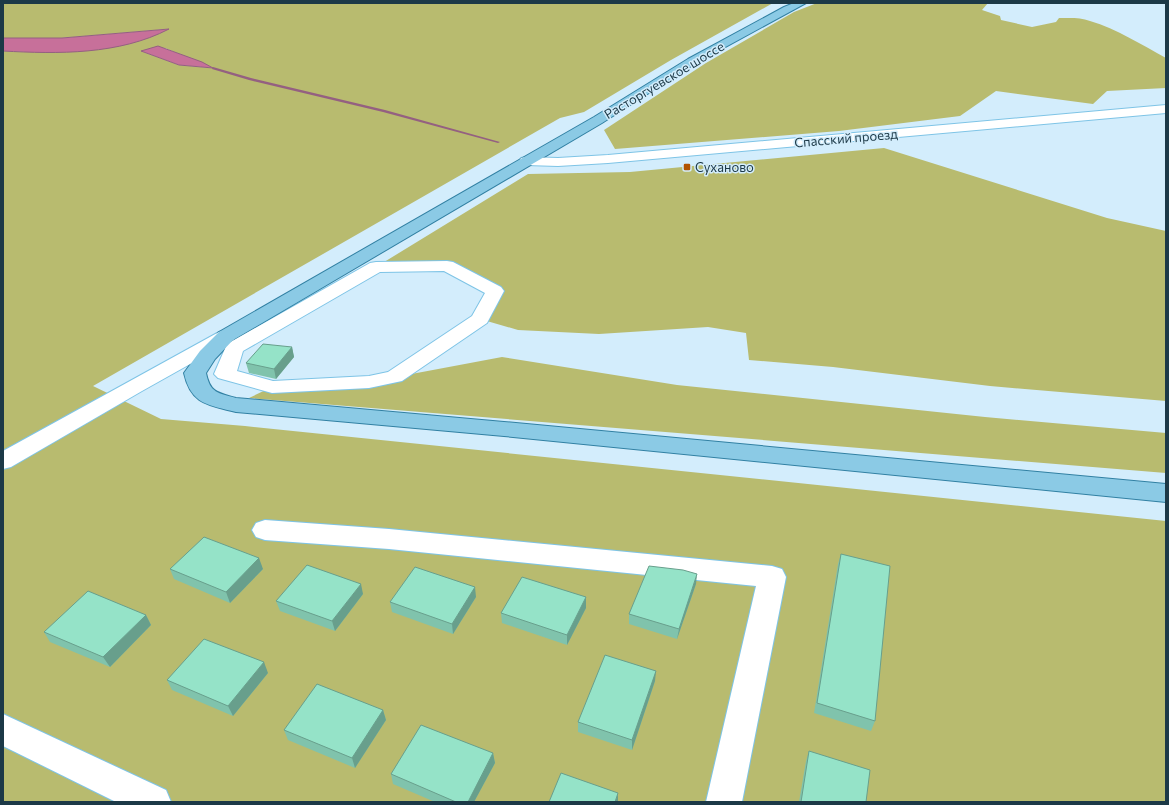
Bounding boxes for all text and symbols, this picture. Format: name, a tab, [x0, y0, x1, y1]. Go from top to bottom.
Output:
street label: Расторгуевское шоссе	[601, 38, 727, 122]
street label: Спасский проезд	[794, 125, 899, 150]
place label: Суханово	[695, 159, 754, 175]
marker: Суханово	[682, 162, 692, 172]

